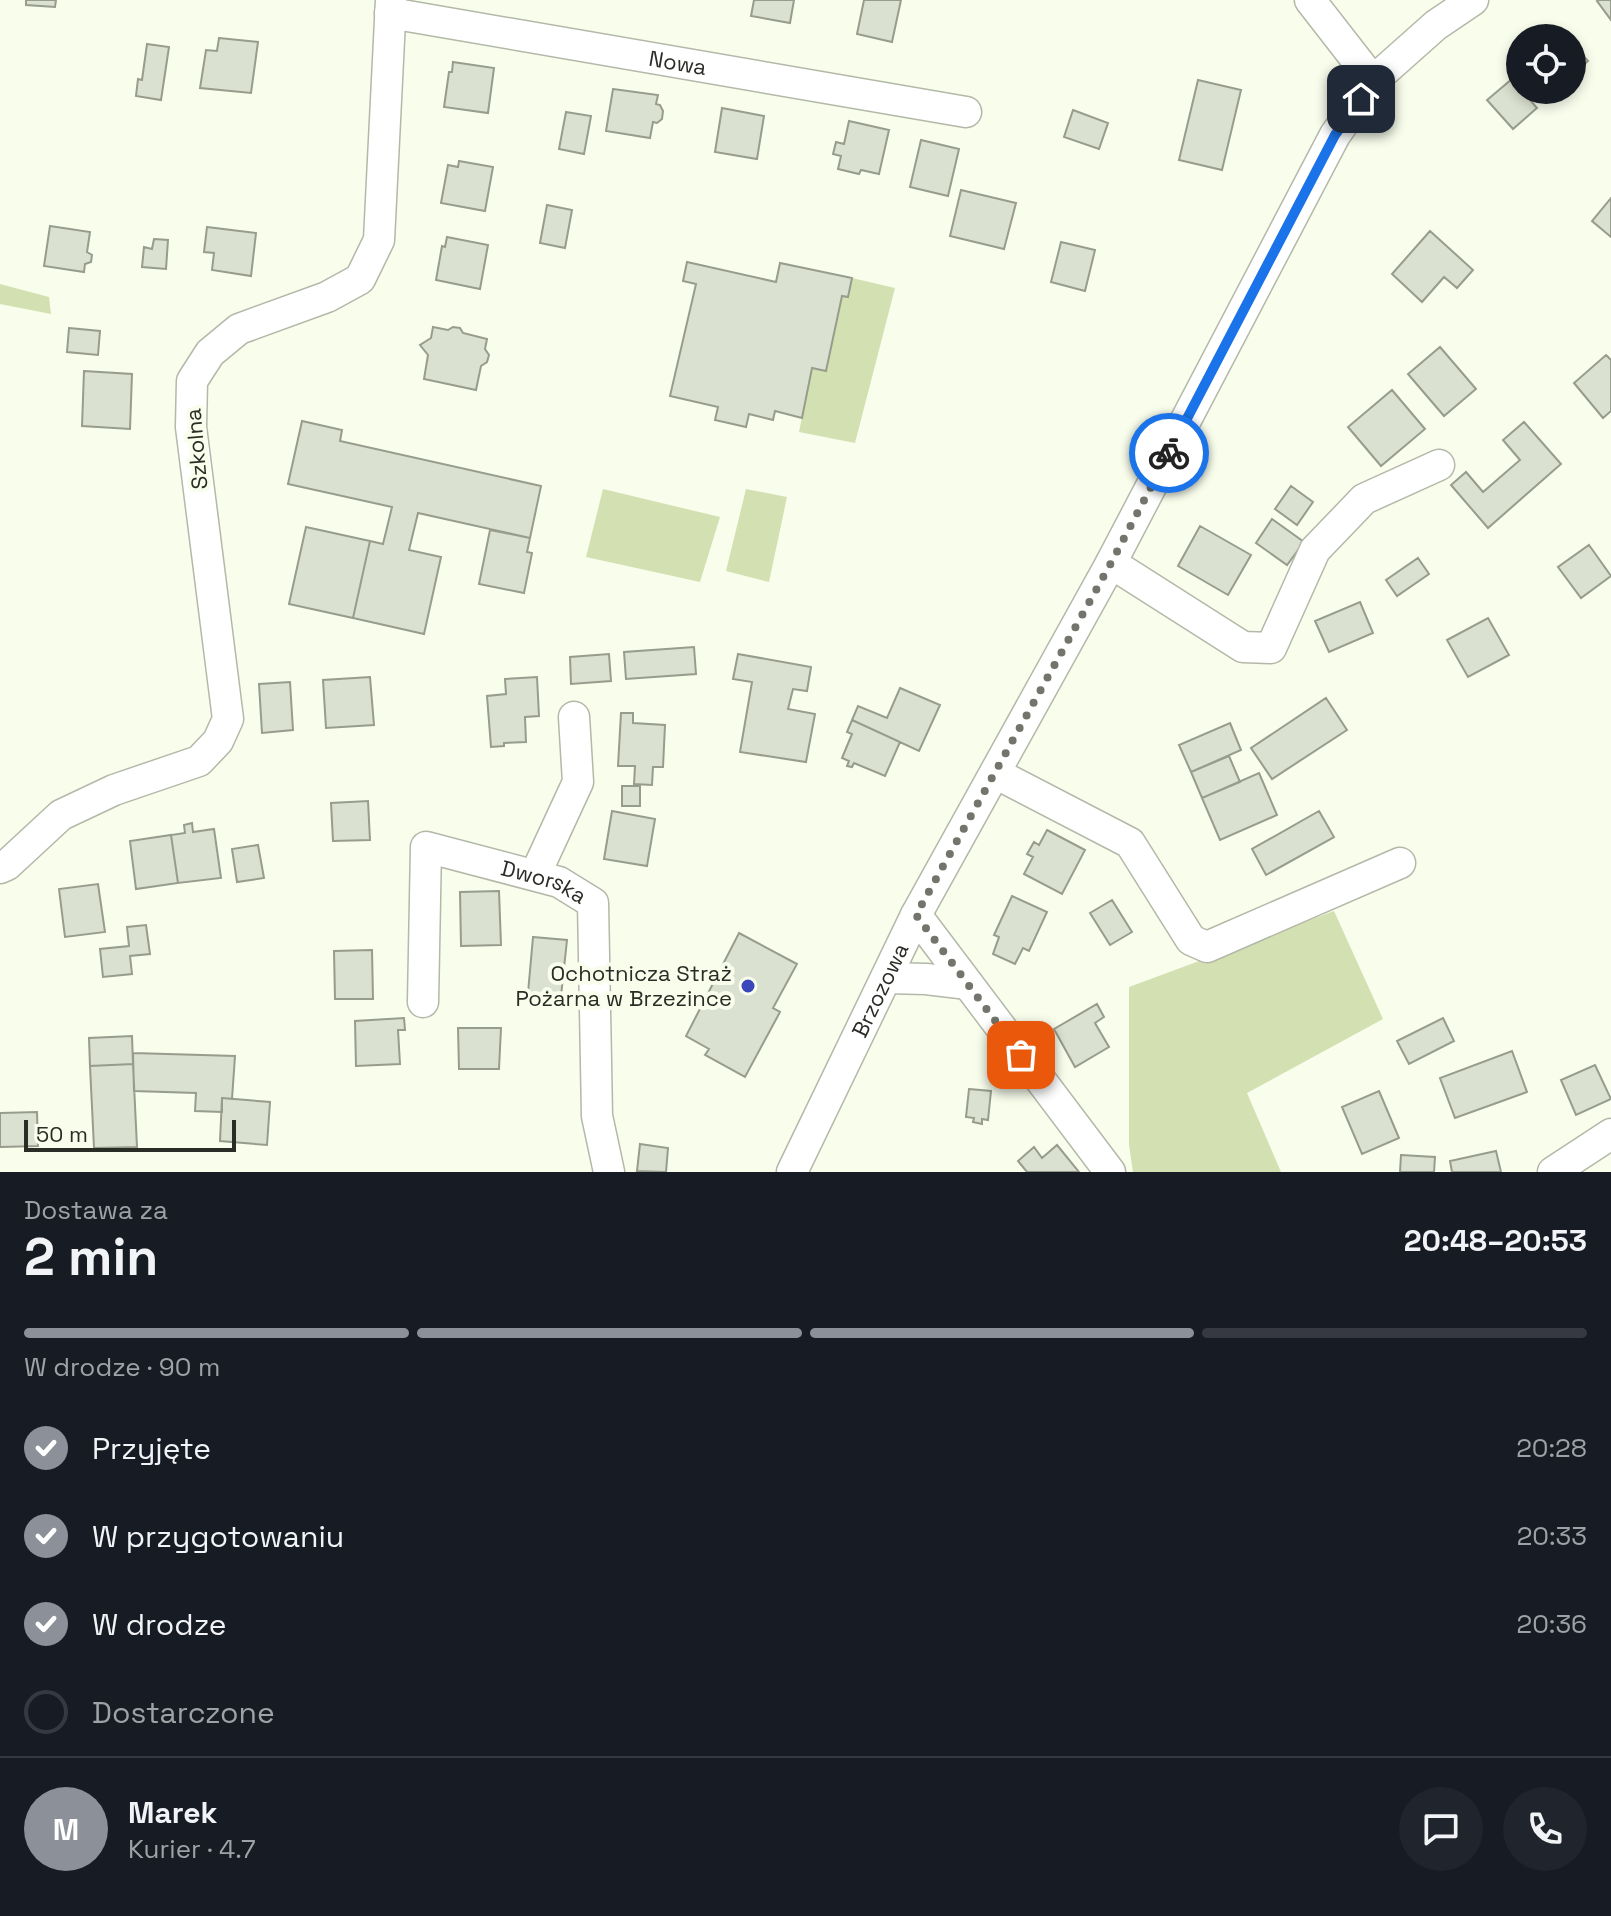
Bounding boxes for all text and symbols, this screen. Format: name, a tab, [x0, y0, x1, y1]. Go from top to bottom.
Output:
map controls	[1506, 24, 1586, 104]
button: locate	[1506, 24, 1586, 104]
street label: Nowa	[647, 44, 709, 81]
pin	[1327, 65, 1395, 133]
icon: home	[1339, 77, 1383, 121]
street label: Szkolna	[178, 407, 213, 491]
courier	[1129, 413, 1209, 493]
icon: bike	[1147, 431, 1191, 475]
street label: Dworska	[498, 853, 592, 910]
street label: Brzozowa	[845, 938, 915, 1042]
place label: Ochotnicza Straż Pożarna w Brzezince	[516, 959, 732, 1012]
marker: Ochotnicza Straż Pożarna w Brzezince	[739, 977, 757, 995]
pin	[987, 1021, 1055, 1089]
icon: bag	[999, 1033, 1043, 1077]
scale bar	[24, 1116, 236, 1152]
text: 50 m	[36, 1120, 88, 1148]
text: Dostawa za	[24, 1193, 168, 1227]
text: 20:48–20:53	[1404, 1221, 1587, 1260]
text: 2 min	[24, 1224, 158, 1290]
text: W drodze · 90 m	[24, 1350, 220, 1384]
icon: check	[24, 1426, 68, 1470]
text: Przyjęte	[92, 1429, 211, 1468]
text: 20:28	[1516, 1431, 1587, 1465]
icon: check	[24, 1514, 68, 1558]
text: W przygotowaniu	[92, 1517, 344, 1556]
text: 20:33	[1517, 1519, 1587, 1553]
icon: check	[24, 1602, 68, 1646]
text: W drodze	[92, 1605, 227, 1644]
text: 20:36	[1516, 1607, 1587, 1641]
text: Dostarczone	[92, 1693, 275, 1732]
button: chat	[1399, 1787, 1483, 1871]
button: phone	[1503, 1787, 1587, 1871]
text: Marek	[128, 1793, 217, 1832]
text: M	[53, 1810, 79, 1849]
text: Kurier · 4.7	[128, 1832, 256, 1866]

